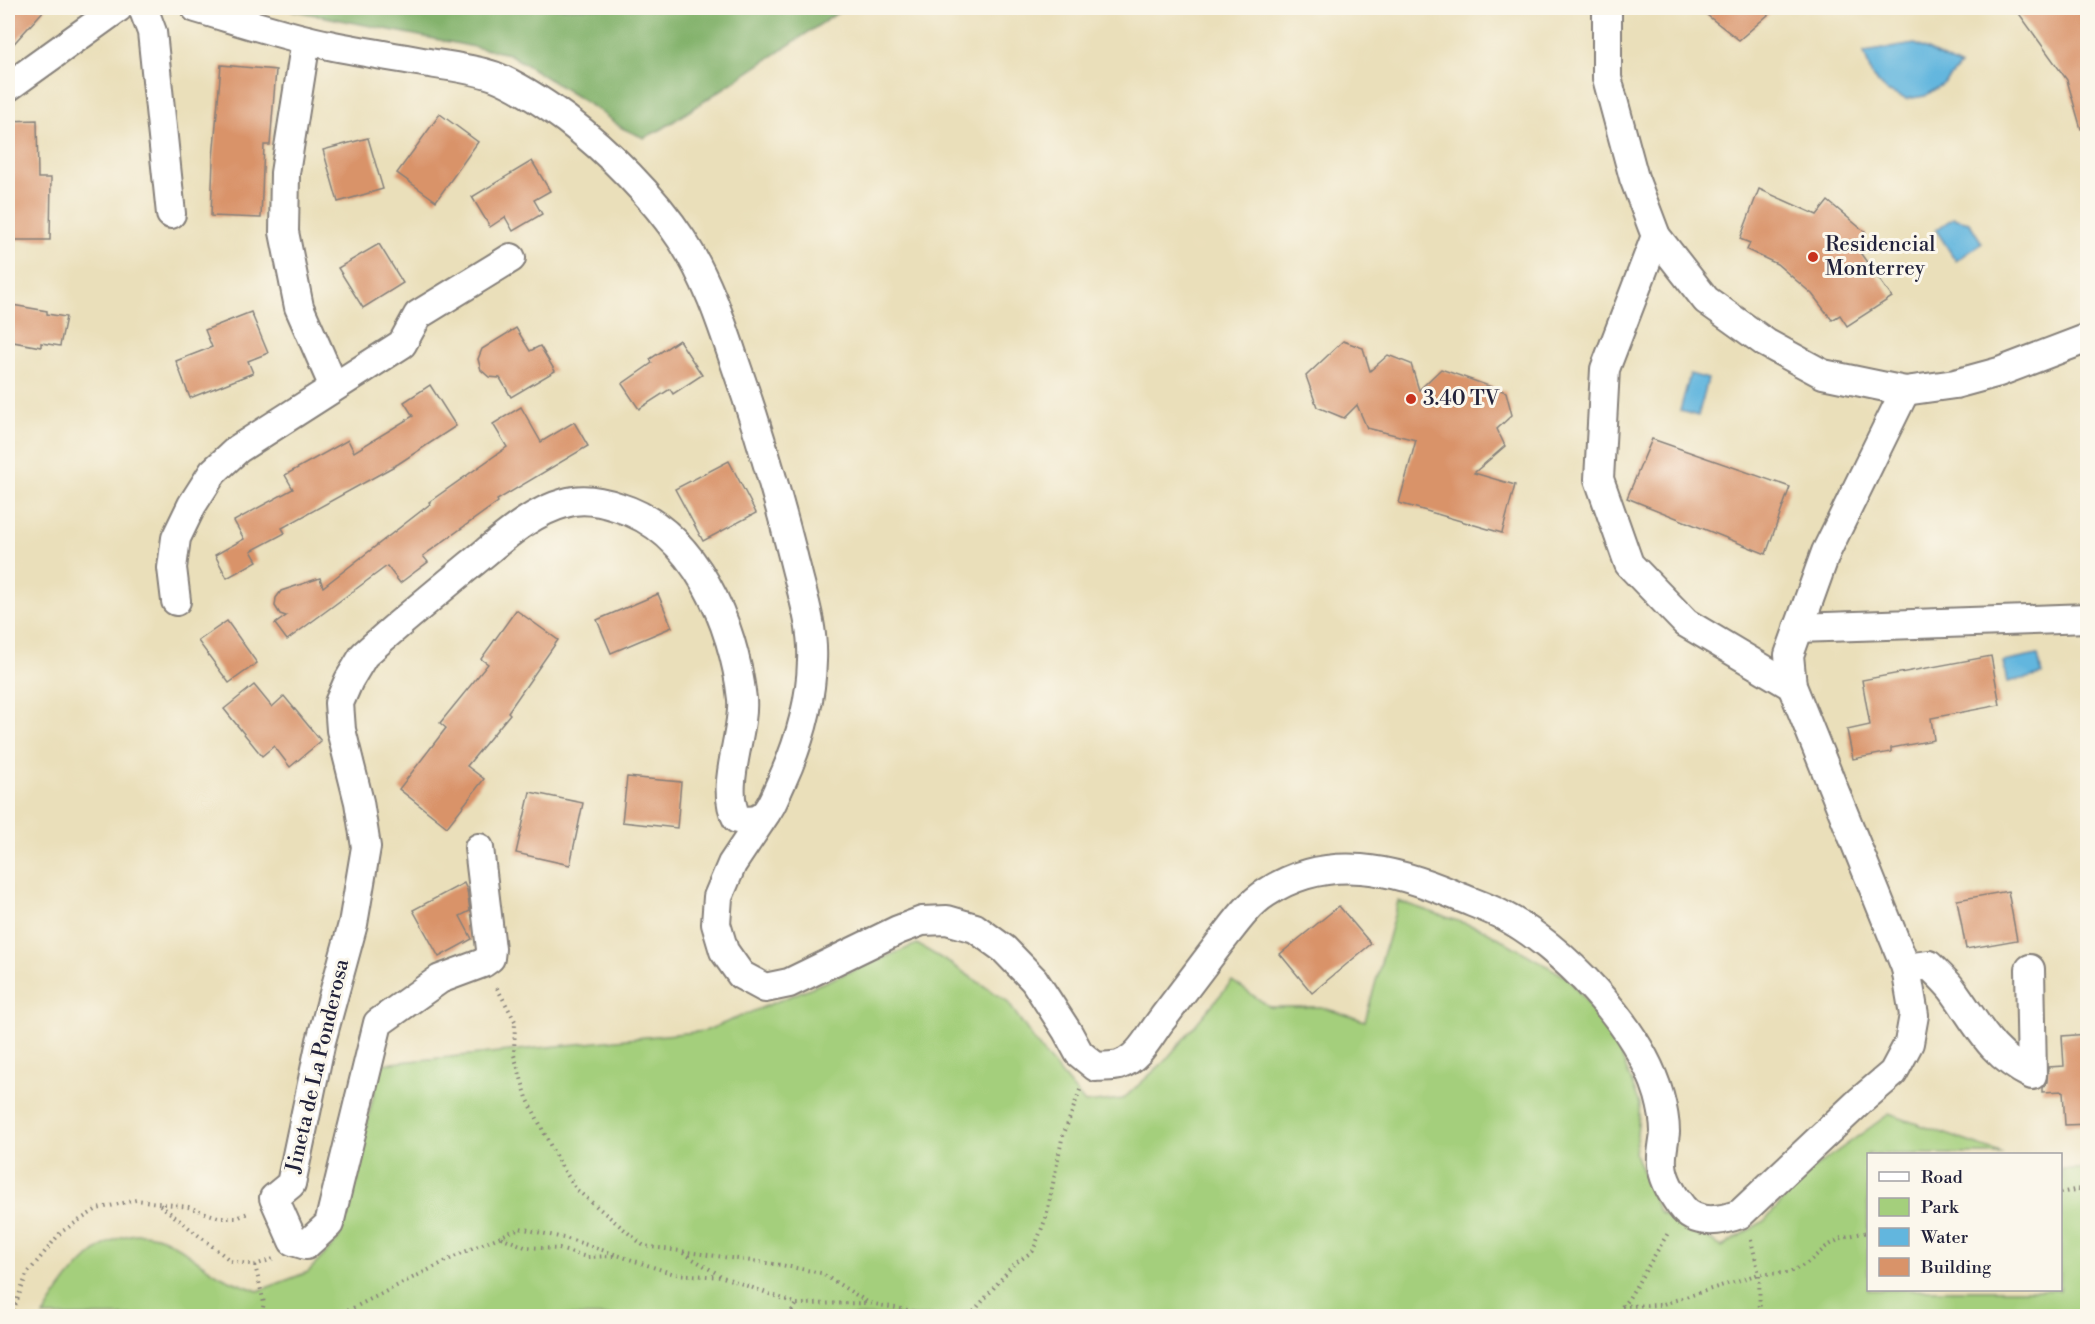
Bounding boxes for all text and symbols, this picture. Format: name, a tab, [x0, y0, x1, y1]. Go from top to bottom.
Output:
place label: Residencial Monterrey	[1825, 232, 1936, 282]
marker: Residencial Monterrey	[1806, 250, 1820, 264]
place label: 3.40 TV	[1423, 386, 1500, 412]
marker: 3.40 TV	[1404, 392, 1418, 406]
street label: Jineta de La Ponderosa	[281, 956, 355, 1176]
legend	[1867, 1153, 2062, 1291]
text: Road	[1921, 1166, 1964, 1189]
text: Park	[1921, 1196, 1960, 1219]
text: Water	[1920, 1226, 1969, 1249]
text: Building	[1920, 1256, 1992, 1279]

